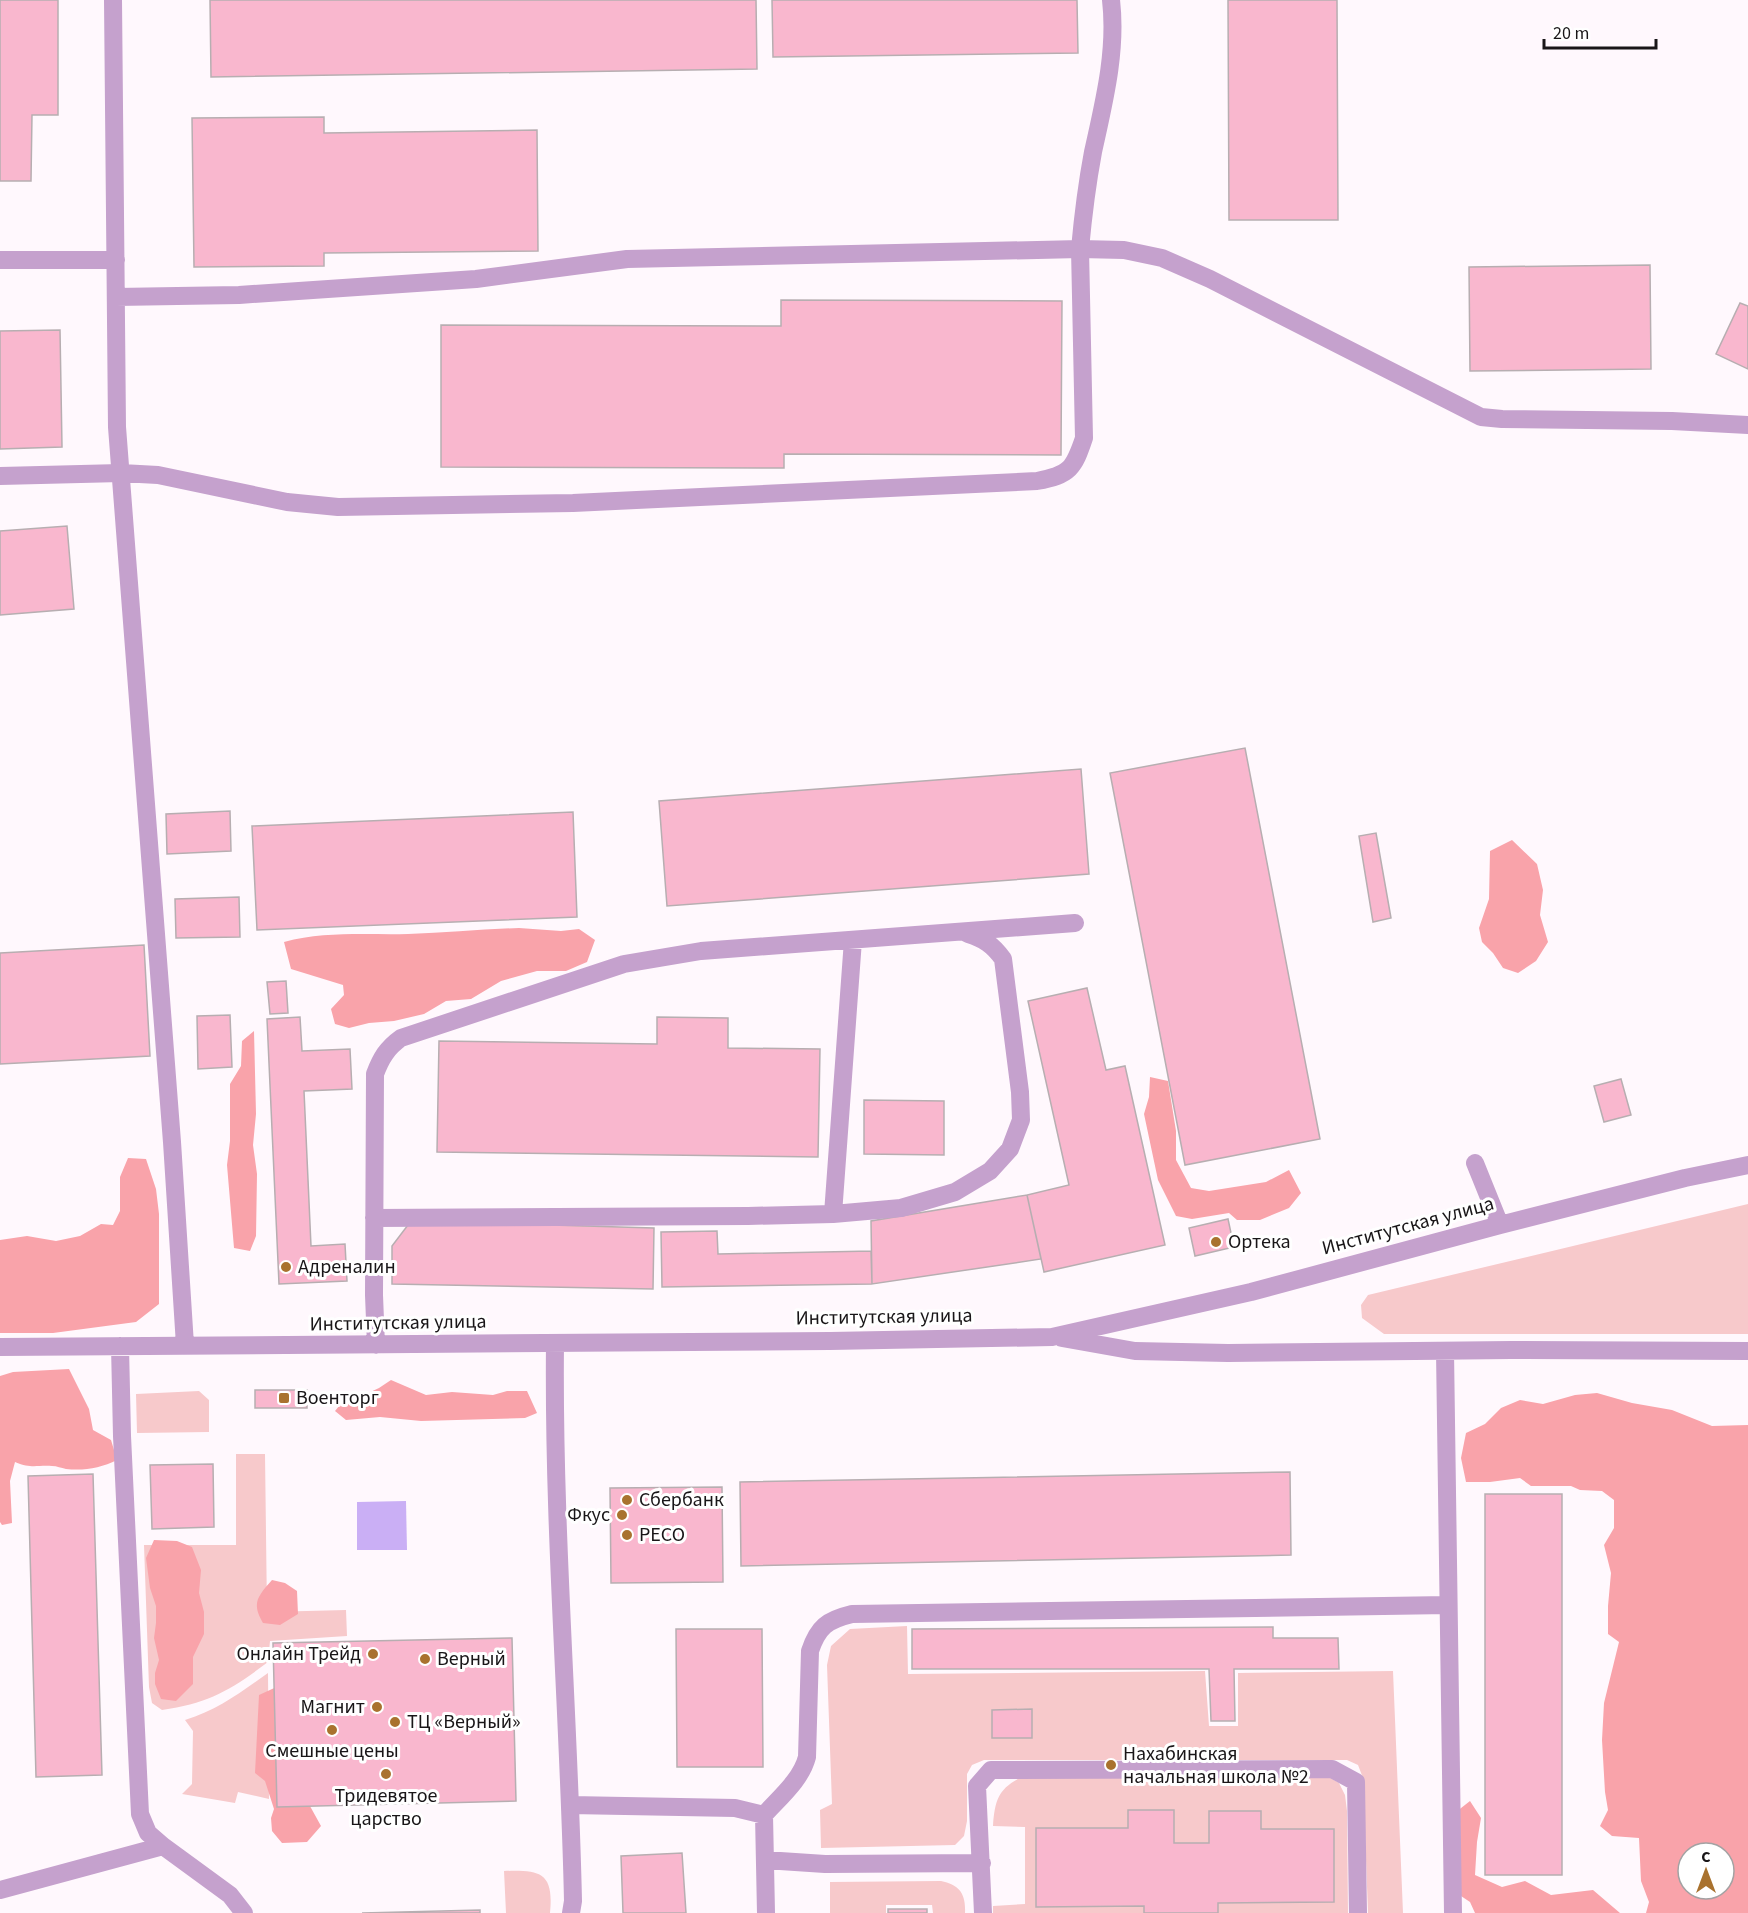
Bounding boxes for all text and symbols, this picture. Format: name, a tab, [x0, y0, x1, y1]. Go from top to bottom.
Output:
scale bar	[1544, 12, 1656, 50]
text: 20 m	[1553, 21, 1589, 46]
street label: Институтская улица	[1319, 1190, 1497, 1262]
place label: Ортека	[1228, 1228, 1291, 1256]
marker: Ортека	[1209, 1235, 1223, 1249]
place label: Адреналин	[298, 1253, 396, 1281]
marker: Адреналин	[279, 1260, 293, 1274]
street label: Институтская улица	[795, 1301, 973, 1333]
street label: Институтская улица	[309, 1307, 487, 1339]
place label: Военторг	[296, 1384, 379, 1412]
marker: Военторг	[277, 1391, 291, 1405]
place label: Сбербанк	[639, 1486, 724, 1514]
marker: Сбербанк	[620, 1493, 634, 1507]
place label: Фкус	[567, 1501, 610, 1529]
marker: Фкус	[615, 1508, 629, 1522]
place label: РЕСО	[639, 1521, 685, 1549]
marker: РЕСО	[620, 1528, 634, 1542]
place label: Онлайн Трейд	[236, 1640, 361, 1668]
place label: Верный	[437, 1645, 506, 1673]
marker: Онлайн Трейд	[366, 1647, 380, 1661]
marker: Верный	[418, 1652, 432, 1666]
place label: Магнит	[300, 1693, 365, 1721]
marker: Магнит	[370, 1700, 384, 1714]
place label: ТЦ «Верный»	[407, 1708, 521, 1736]
marker: ТЦ «Верный»	[388, 1715, 402, 1729]
marker: Смешные цены	[325, 1723, 339, 1737]
place label: Смешные цены	[265, 1737, 399, 1765]
place label: Нахабинская начальная школа №2	[1123, 1740, 1309, 1791]
marker: Нахабинская начальная школа №2	[1104, 1758, 1118, 1772]
marker: Тридевятое царство	[379, 1767, 393, 1781]
place label: Тридевятое царство	[335, 1782, 437, 1833]
north arrow	[1676, 1841, 1736, 1901]
text: С	[1701, 1846, 1711, 1868]

